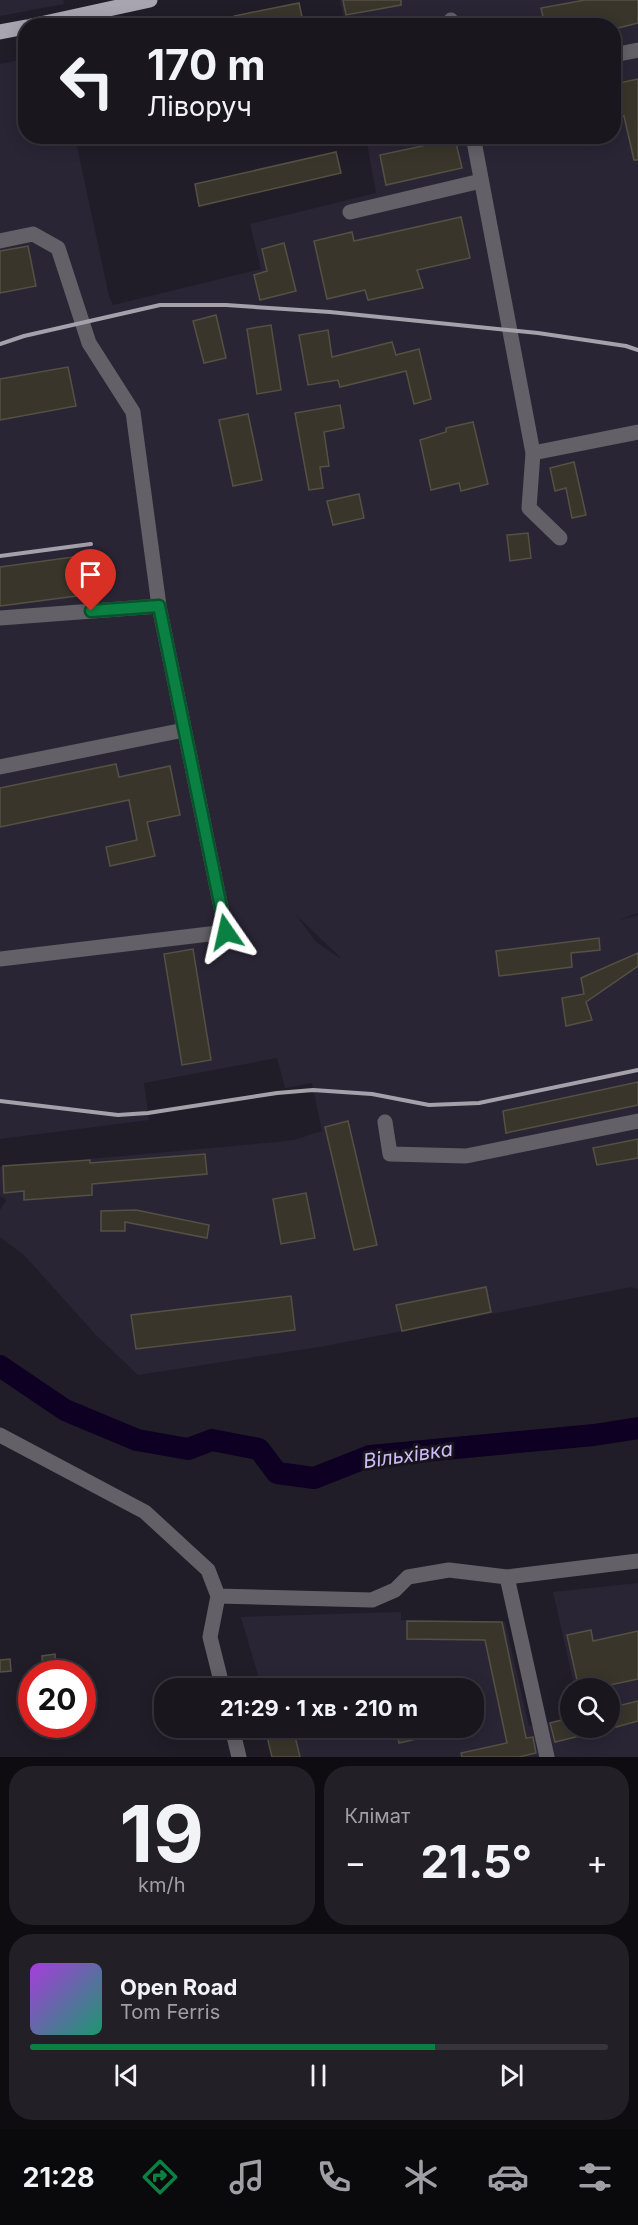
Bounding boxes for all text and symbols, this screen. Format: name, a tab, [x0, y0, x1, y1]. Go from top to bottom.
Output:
text: 170 m	[147, 39, 265, 90]
icon: left	[48, 42, 126, 120]
text: Ліворуч	[147, 90, 252, 123]
pin	[65, 549, 116, 611]
icon: arrive	[74, 558, 107, 591]
position arrow	[194, 900, 258, 964]
water label: Вільхівка	[362, 1437, 454, 1473]
speed limit sign: 20	[18, 1660, 96, 1738]
map controls	[560, 1678, 620, 1738]
button: search	[560, 1678, 620, 1738]
text: 21:29 · 1 хв · 210 m	[220, 1695, 418, 1721]
text: 19	[120, 1786, 204, 1881]
text: Клімат	[345, 1804, 410, 1828]
text: 21.5°	[420, 1834, 532, 1889]
text: −	[345, 1842, 366, 1882]
text: +	[586, 1842, 608, 1882]
text: km/h	[138, 1873, 186, 1897]
text: Open Road	[120, 1974, 237, 2000]
text: Tom Ferris	[120, 2000, 220, 2024]
icon: previous	[110, 2059, 143, 2092]
icon: pause	[302, 2059, 335, 2092]
icon: next	[495, 2059, 528, 2092]
icon: directions	[139, 2156, 181, 2198]
icon: music	[226, 2156, 268, 2198]
icon: phone	[313, 2156, 355, 2198]
icon: climate	[400, 2156, 442, 2198]
icon: car	[487, 2156, 529, 2198]
icon: filters	[574, 2156, 616, 2198]
text: 21:28	[22, 2161, 95, 2194]

